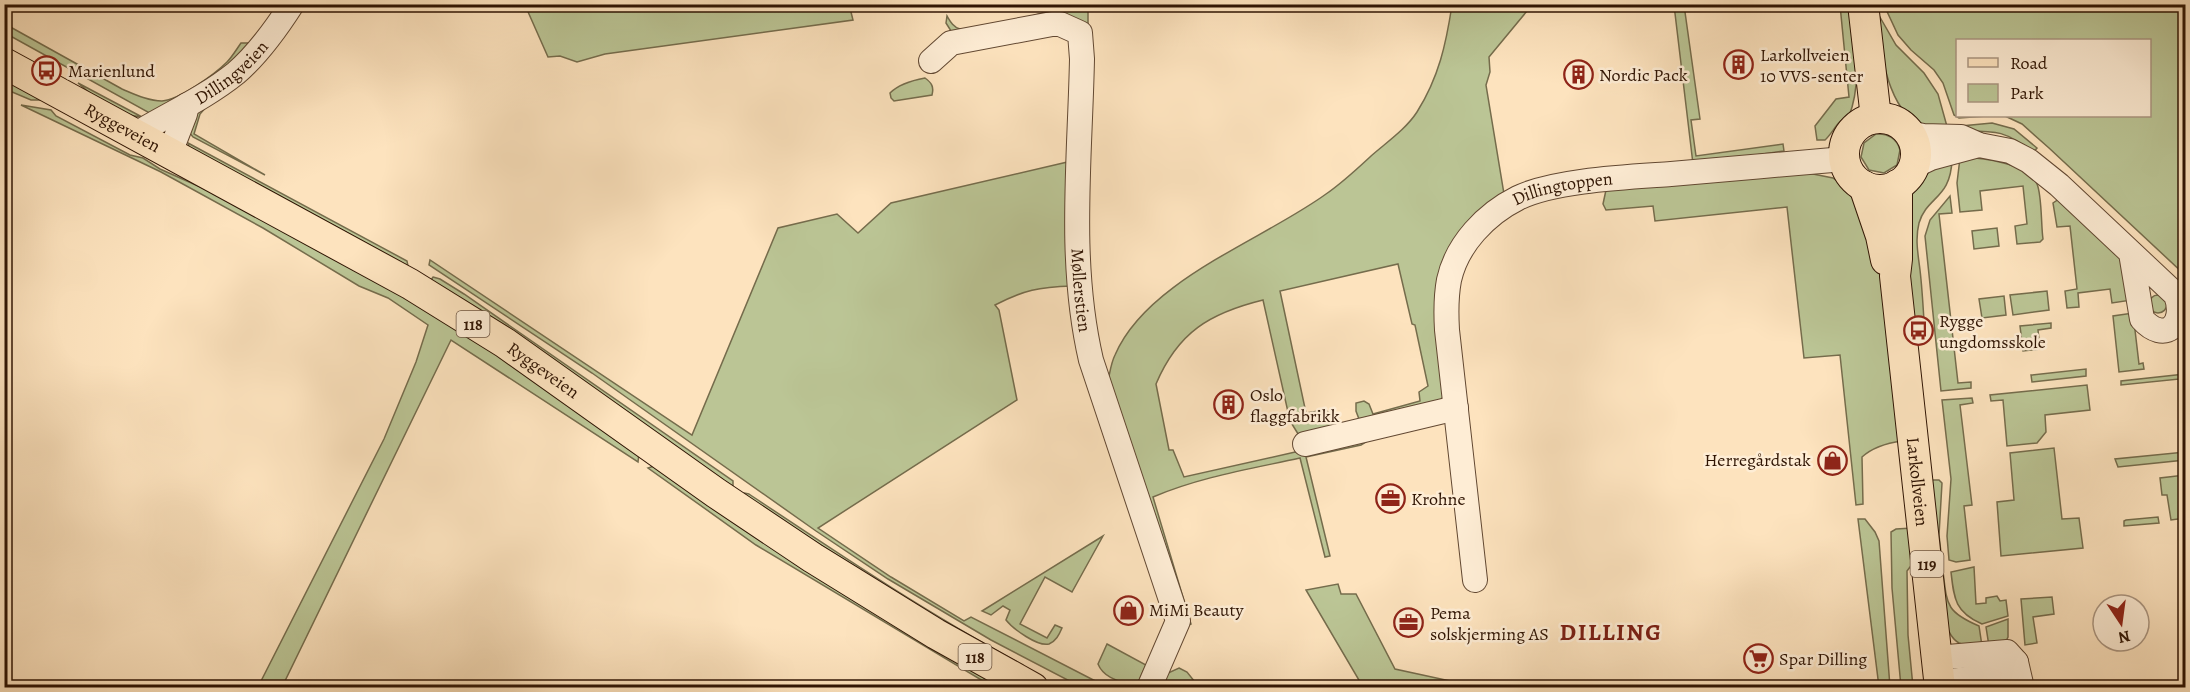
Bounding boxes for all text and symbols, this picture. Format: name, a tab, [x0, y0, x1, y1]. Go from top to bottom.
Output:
street label: Dillingveien	[190, 35, 274, 110]
legend	[1956, 39, 2151, 117]
place label: Larkollveien 10 VVS-senter	[1760, 43, 1864, 88]
building icon: Larkollveien 10 VVS-senter	[1723, 49, 1755, 81]
text: Road	[2010, 51, 2048, 75]
bus stop icon: Marienlund	[31, 55, 63, 87]
place label: Marienlund	[68, 59, 155, 83]
building icon: Nordic Pack	[1562, 59, 1594, 91]
place label: Nordic Pack	[1599, 63, 1688, 87]
text: Park	[2010, 81, 2044, 105]
street label: Ryggeveien	[80, 97, 165, 158]
street label: Dillingtoppen	[1508, 166, 1614, 211]
street label: Møllerstien	[1066, 248, 1097, 334]
place label: Rygge ungdomsskole	[1939, 309, 2046, 354]
road number: 118	[456, 311, 490, 337]
bus stop icon: Rygge ungdomsskole	[1902, 315, 1934, 347]
street label: Ryggeveien	[502, 336, 584, 404]
place label: Oslo flaggfabrikk	[1250, 383, 1340, 428]
building icon: Oslo flaggfabrikk	[1213, 389, 1245, 421]
street label: Larkollveien	[1901, 436, 1934, 528]
shop icon: Herregårdstak	[1816, 444, 1848, 476]
place label: Herregårdstak	[1704, 448, 1811, 472]
office icon: Krohne	[1374, 483, 1406, 515]
place label: Krohne	[1411, 487, 1466, 511]
road number: 119	[1910, 551, 1944, 577]
north arrow	[2091, 593, 2151, 653]
shop icon: MiMi Beauty	[1112, 594, 1144, 626]
place label: MiMi Beauty	[1149, 598, 1245, 622]
place label: Pema solskjerming AS	[1430, 601, 1549, 646]
office icon: Pema solskjerming AS	[1393, 607, 1425, 639]
district label: DILLING	[1560, 616, 1662, 648]
text: N	[2116, 625, 2132, 649]
supermarket icon: Spar Dilling	[1742, 643, 1774, 675]
road number: 118	[958, 644, 992, 670]
place label: Spar Dilling	[1779, 647, 1867, 671]

